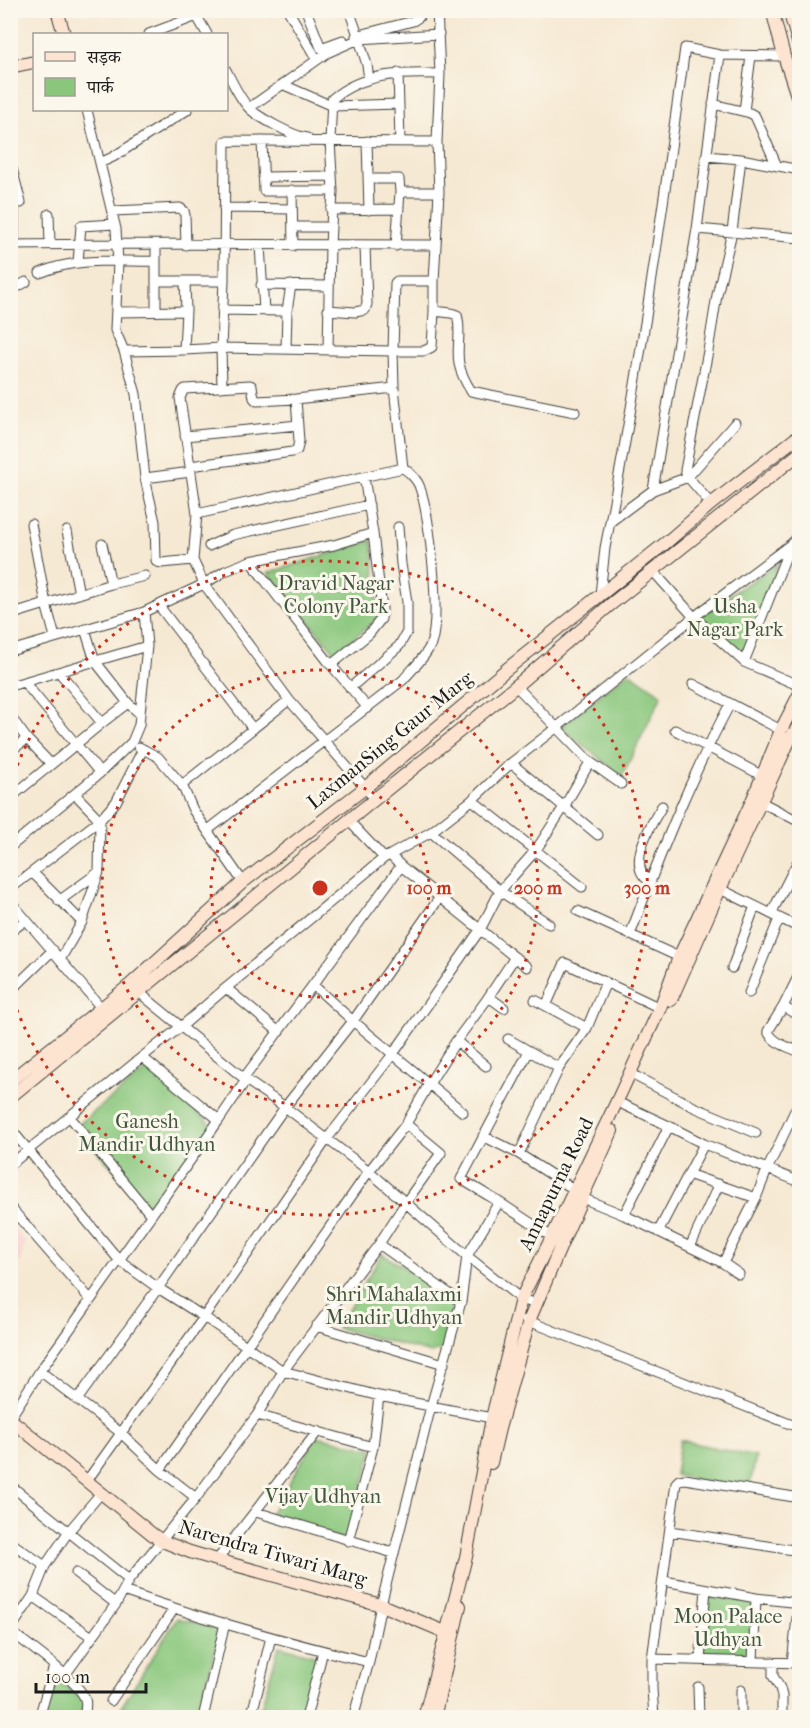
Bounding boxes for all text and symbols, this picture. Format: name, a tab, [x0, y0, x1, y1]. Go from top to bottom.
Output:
legend	[33, 33, 228, 111]
text: सड़क	[86, 47, 122, 68]
text: पार्क	[86, 77, 115, 98]
park label: Dravid Nagar Colony Park	[278, 572, 395, 618]
park label: Usha Nagar Park	[687, 595, 784, 641]
street label: LaxmanSing Gaur Marg	[303, 666, 478, 814]
centre of rings	[310, 878, 330, 898]
text: 100 m	[406, 878, 453, 899]
text: 200 m	[514, 878, 563, 899]
text: 300 m	[624, 878, 671, 899]
park label: Ganesh Mandir Udhyan	[79, 1110, 216, 1156]
street label: Annapurna Road	[513, 1113, 599, 1255]
park label: Shri Mahalaxmi Mandir Udhyan	[326, 1283, 463, 1329]
park label: Vijay Udhyan	[264, 1485, 381, 1508]
street label: Narendra Tiwari Marg	[176, 1515, 370, 1591]
park label: Moon Palace Udhyan	[674, 1605, 782, 1651]
scale bar	[36, 1656, 146, 1694]
text: 100 m	[45, 1667, 90, 1688]

